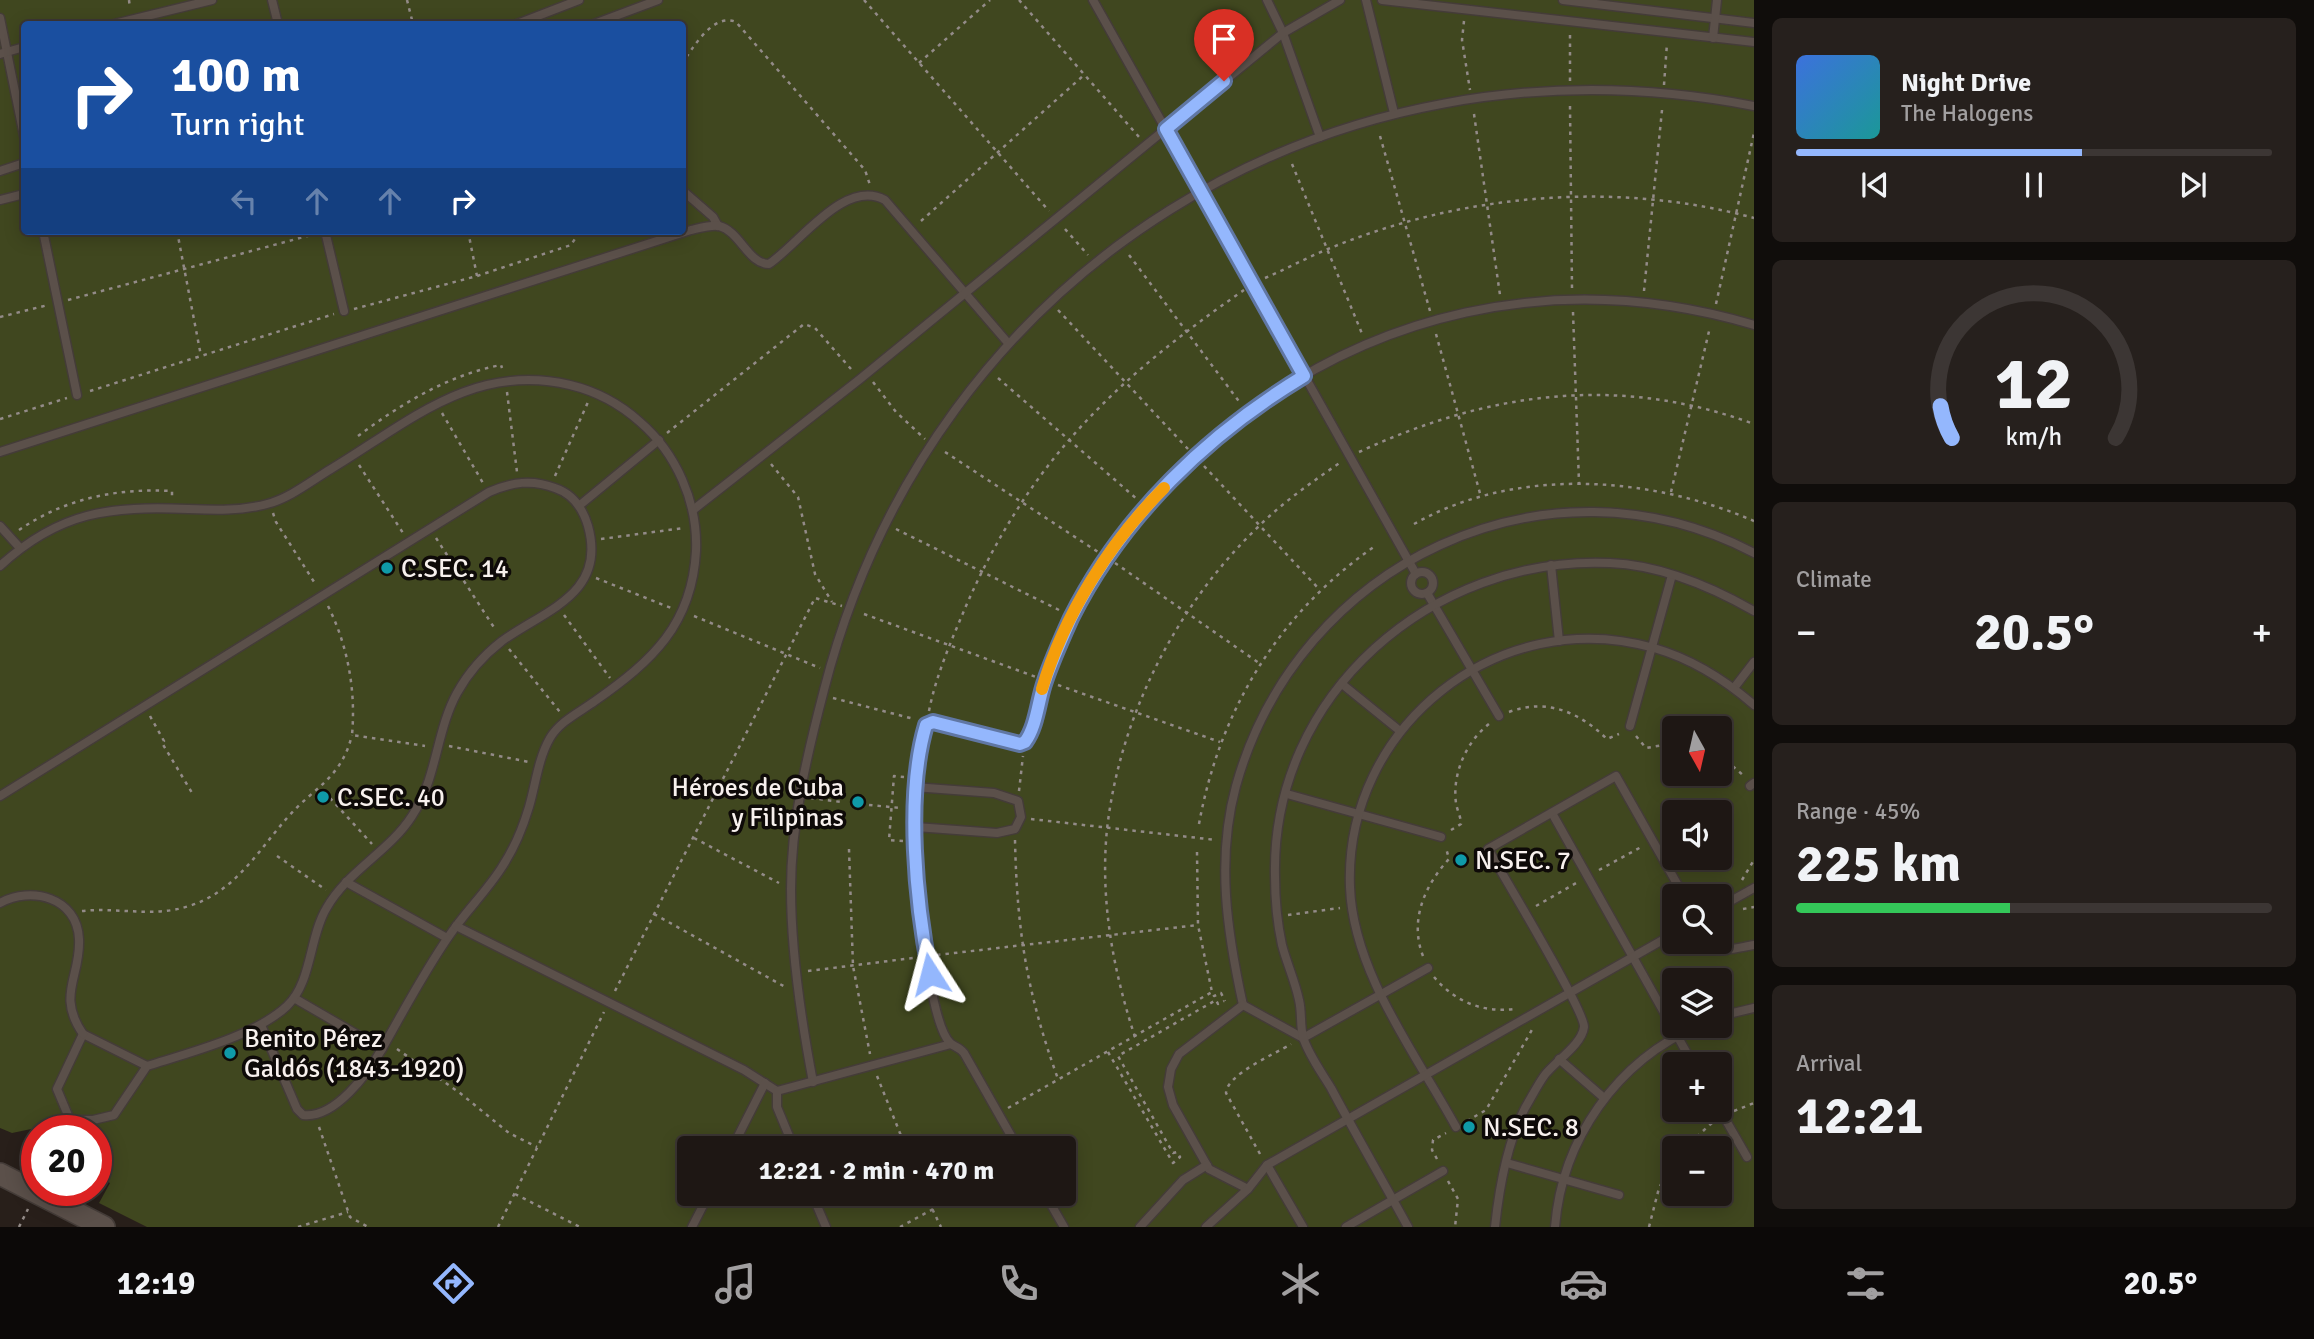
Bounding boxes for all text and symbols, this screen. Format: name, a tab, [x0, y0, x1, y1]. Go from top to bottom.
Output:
pin	[1194, 9, 1254, 81]
icon: arrive	[1205, 20, 1243, 58]
text: 100 m	[171, 45, 301, 105]
icon: right	[56, 49, 147, 140]
text: Night Drive	[1901, 67, 2031, 99]
text: The Halogens	[1901, 99, 2033, 128]
text: Turn right	[171, 105, 304, 144]
icon: previous	[1856, 166, 1894, 204]
icon: pause	[2015, 166, 2053, 204]
icon: next	[2174, 166, 2212, 204]
icon: left	[225, 182, 263, 220]
icon: ahead	[298, 182, 336, 220]
icon: ahead	[371, 182, 409, 220]
icon: right	[444, 182, 482, 220]
text: 12	[1995, 340, 2073, 429]
text: km/h	[2006, 420, 2062, 451]
place label: C.SEC. 14	[401, 553, 509, 585]
marker: C.SEC. 14	[379, 560, 395, 576]
text: Climate	[1796, 565, 1872, 594]
text: 20.5°	[1974, 600, 2094, 664]
text: −	[1796, 609, 1817, 656]
text: +	[2251, 609, 2272, 656]
north arrow	[1662, 716, 1732, 786]
map controls	[1662, 716, 1732, 1206]
place label: Héroes de Cuba y Filipinas	[672, 772, 844, 834]
place label: C.SEC. 40	[337, 782, 445, 814]
marker: C.SEC. 40	[315, 789, 331, 805]
marker: Héroes de Cuba y Filipinas	[850, 794, 866, 810]
text: Range · 45%	[1796, 797, 1920, 826]
button: sound	[1662, 800, 1732, 870]
text: 225 km	[1796, 832, 1961, 896]
place label: N.SEC. 7	[1475, 845, 1571, 877]
marker: N.SEC. 7	[1453, 852, 1469, 868]
button: search	[1662, 884, 1732, 954]
position arrow	[893, 937, 967, 1011]
button: layers	[1662, 968, 1732, 1038]
place label: Benito Pérez Galdós (1843-1920)	[244, 1023, 464, 1085]
marker: Benito Pérez Galdós (1843-1920)	[222, 1045, 238, 1061]
text: Arrival	[1796, 1049, 1862, 1078]
button: +	[1662, 1052, 1732, 1122]
text: 12:21	[1796, 1084, 1924, 1148]
place label: N.SEC. 8	[1483, 1112, 1579, 1144]
speed limit sign: 20	[21, 1115, 112, 1206]
marker: N.SEC. 8	[1461, 1119, 1477, 1135]
button: −	[1662, 1136, 1732, 1206]
text: 12:21 · 2 min · 470 m	[759, 1155, 994, 1187]
icon: directions	[429, 1259, 478, 1308]
icon: music	[711, 1259, 760, 1308]
icon: phone	[994, 1259, 1043, 1308]
icon: climate	[1276, 1259, 1325, 1308]
icon: car	[1559, 1259, 1608, 1308]
icon: filters	[1841, 1259, 1890, 1308]
text: 12:19	[117, 1264, 195, 1303]
text: 20.5°	[2123, 1264, 2197, 1303]

